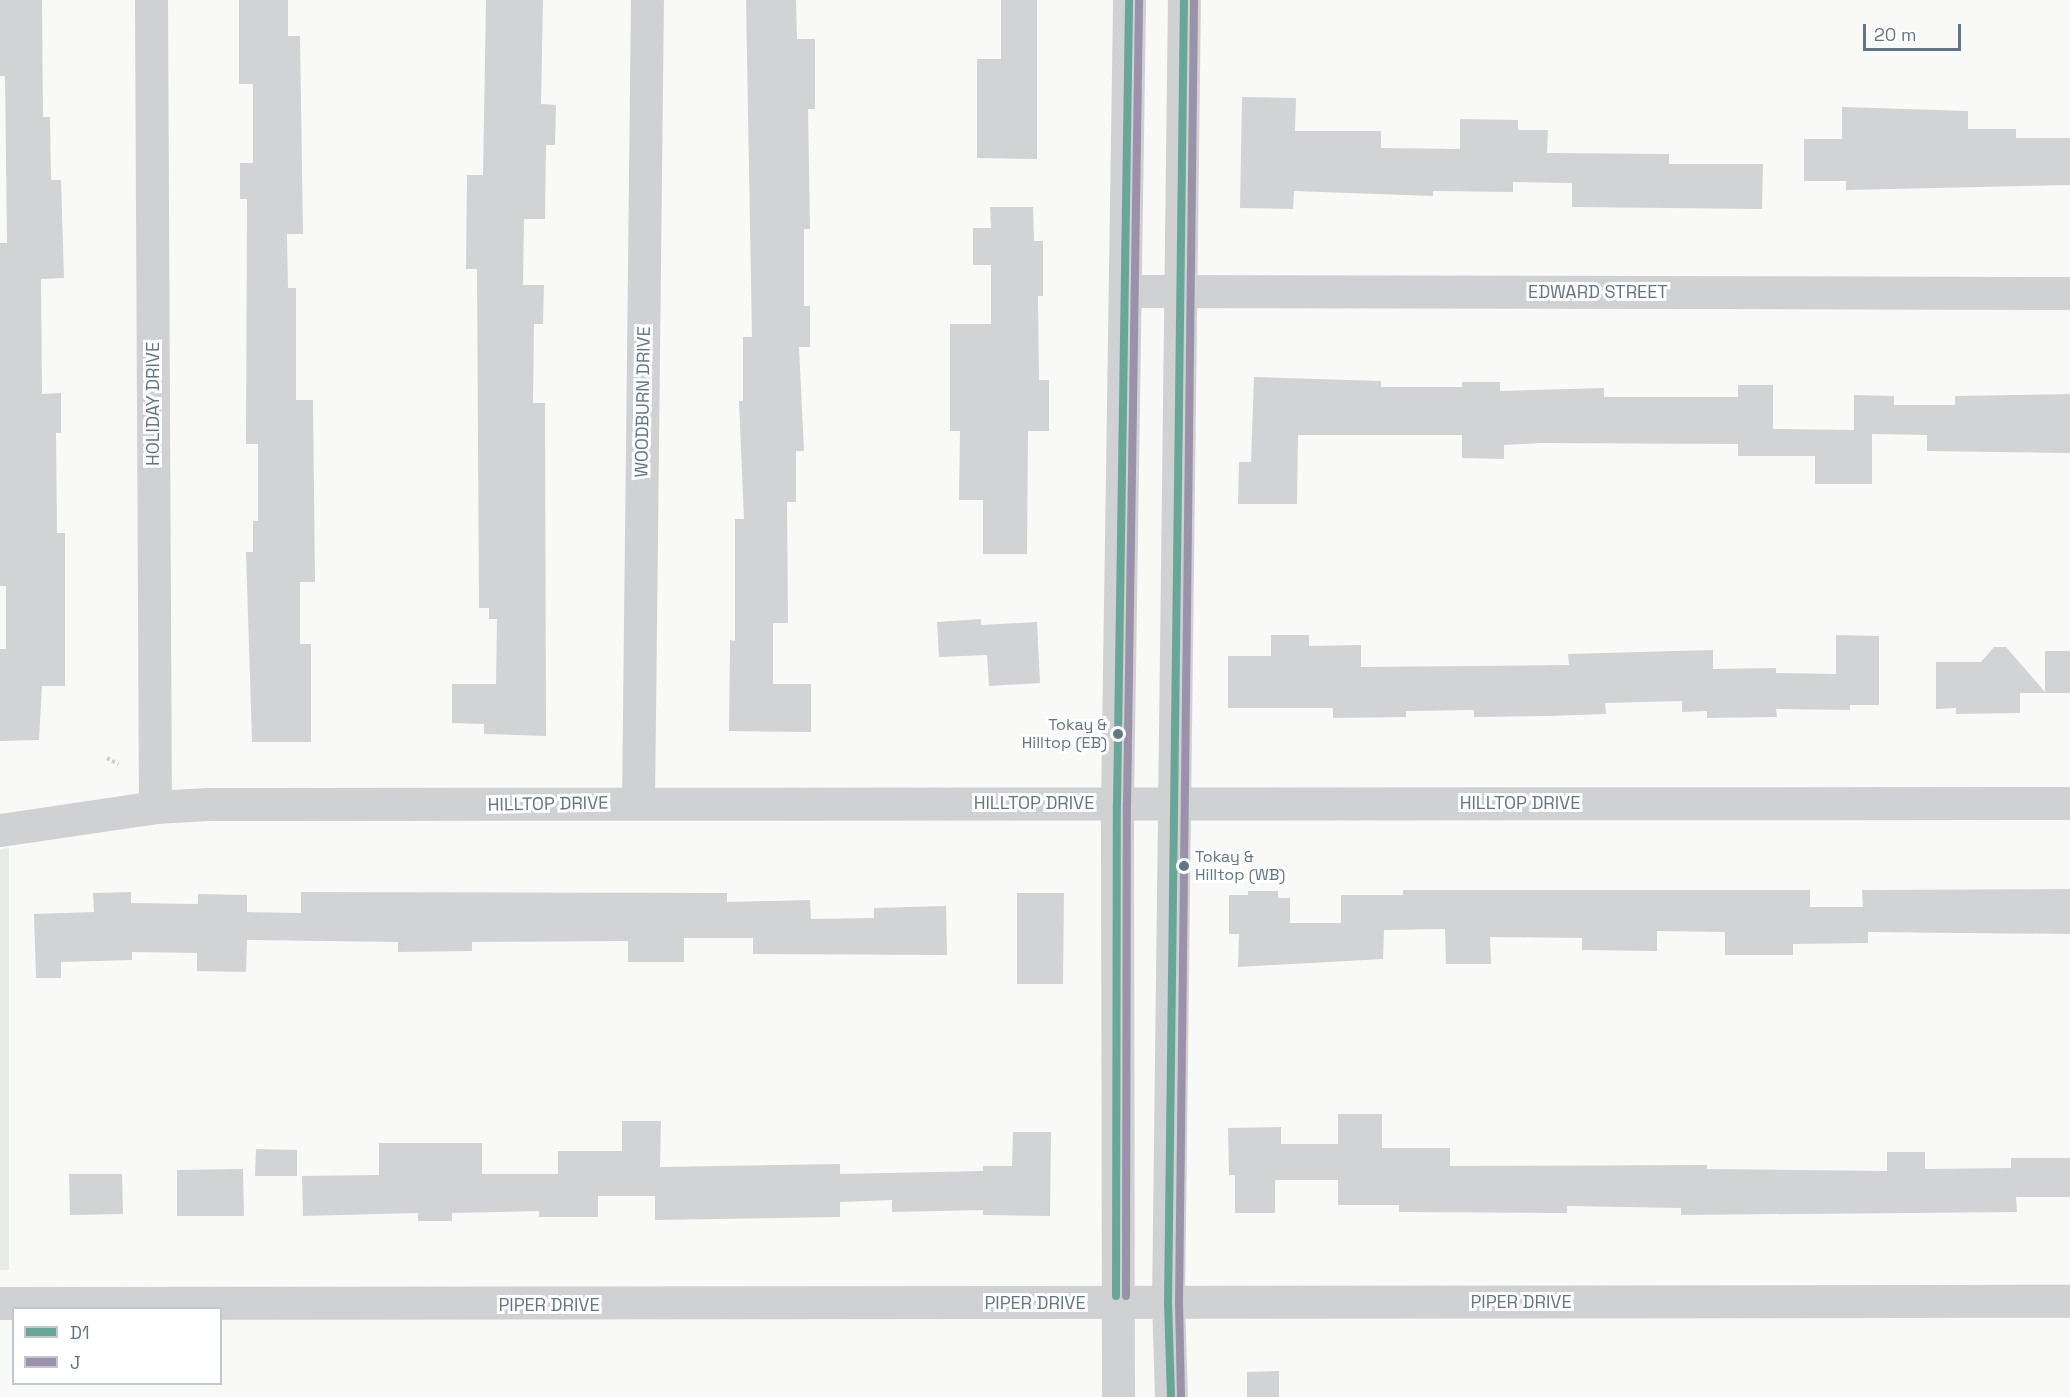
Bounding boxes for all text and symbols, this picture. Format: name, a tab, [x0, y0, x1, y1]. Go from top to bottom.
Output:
scale bar	[1866, 12, 1964, 50]
text: 20 m	[1874, 23, 1917, 46]
street label: EDWARD STREET	[1528, 281, 1668, 303]
street label: WOODBURN DRIVE	[631, 326, 655, 478]
street label: HOLIDAY DRIVE	[142, 342, 164, 466]
place label: Tokay & Hilltop (EB)	[1022, 715, 1107, 753]
marker: Tokay & Hilltop (EB)	[1112, 728, 1124, 740]
street label: HILLTOP DRIVE	[487, 792, 609, 816]
street label: HILLTOP DRIVE	[974, 792, 1094, 814]
street label: HILLTOP DRIVE	[1460, 792, 1580, 814]
place label: Tokay & Hilltop (WB)	[1195, 847, 1285, 885]
marker: Tokay & Hilltop (WB)	[1178, 860, 1190, 872]
street label: PIPER DRIVE	[1470, 1291, 1572, 1313]
street label: PIPER DRIVE	[984, 1292, 1086, 1314]
street label: PIPER DRIVE	[498, 1294, 600, 1316]
legend	[12, 1307, 222, 1385]
text: D1	[70, 1321, 89, 1344]
text: J	[70, 1351, 81, 1374]

